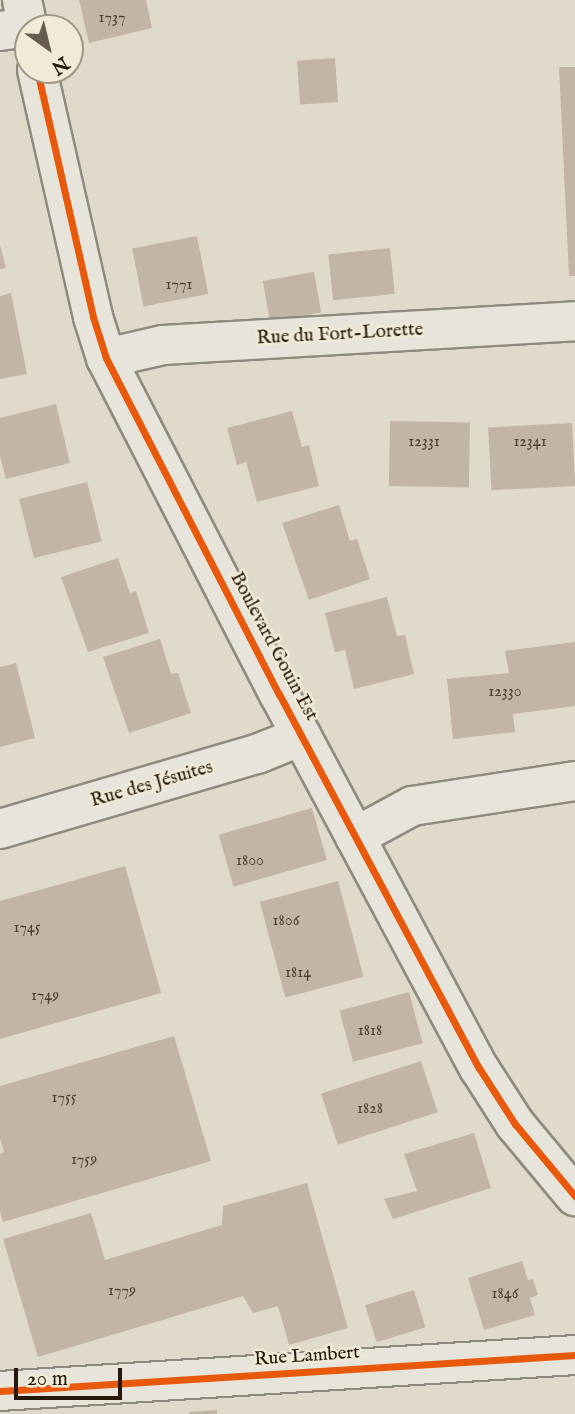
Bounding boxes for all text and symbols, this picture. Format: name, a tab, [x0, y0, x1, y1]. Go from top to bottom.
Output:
house number: 1737	[99, 8, 125, 28]
north arrow	[14, 14, 84, 84]
text: N	[46, 50, 73, 79]
house number: 1771	[166, 275, 192, 295]
street label: Rue du Fort-Lorette	[256, 319, 424, 351]
house number: 12331	[408, 432, 440, 452]
house number: 12341	[513, 432, 547, 452]
street label: Boulevard Gouin Est	[224, 569, 322, 725]
house number: 12330	[488, 682, 522, 702]
street label: Rue des Jésuites	[88, 757, 216, 813]
house number: 1800	[236, 851, 264, 871]
house number: 1806	[273, 911, 299, 931]
house number: 1745	[14, 918, 40, 938]
house number: 1814	[285, 963, 311, 983]
house number: 1749	[31, 986, 59, 1006]
house number: 1818	[358, 1021, 382, 1041]
house number: 1755	[51, 1088, 77, 1108]
house number: 1828	[357, 1099, 383, 1119]
house number: 1759	[71, 1150, 97, 1170]
house number: 1779	[108, 1281, 136, 1301]
house number: 1846	[492, 1284, 518, 1304]
street label: Rue Lambert	[253, 1342, 361, 1372]
scale bar	[18, 1354, 126, 1398]
text: 20 m	[27, 1366, 68, 1393]

